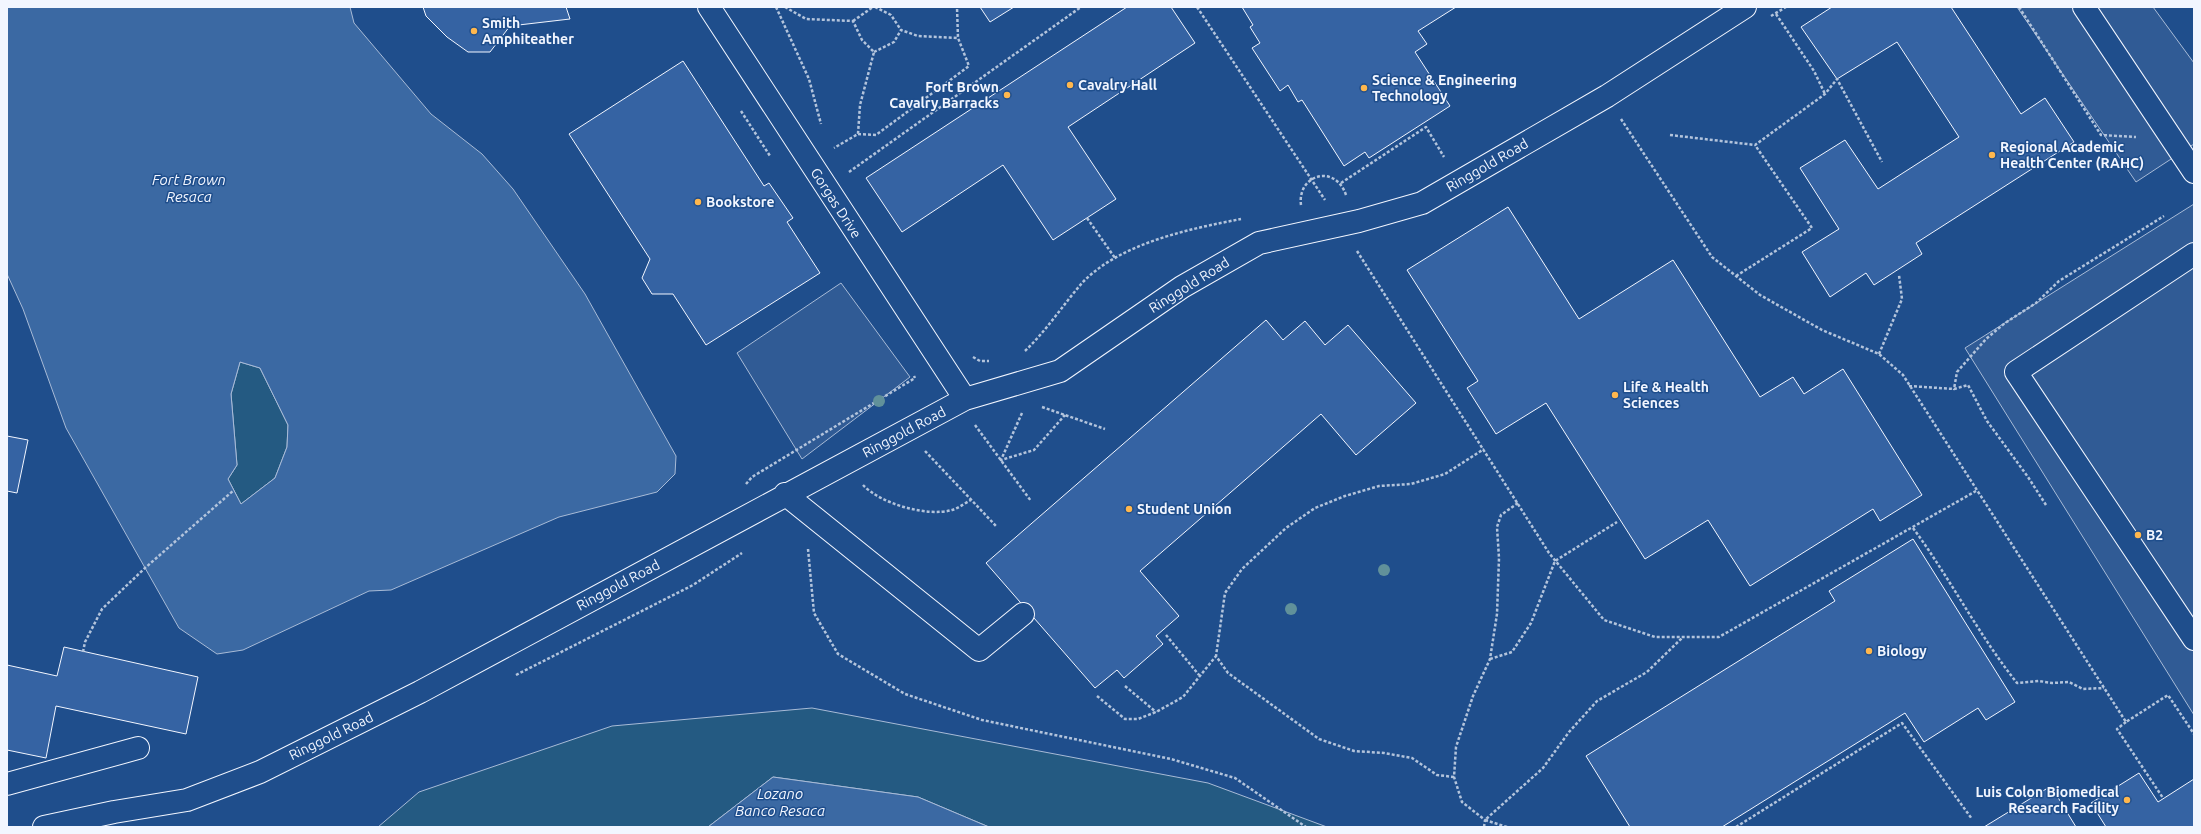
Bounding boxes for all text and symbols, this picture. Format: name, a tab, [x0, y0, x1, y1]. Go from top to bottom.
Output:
place label: Smith Amphiteather	[482, 15, 574, 47]
marker: Smith Amphiteather	[469, 26, 479, 36]
place label: Science & Engineering Technology	[1372, 72, 1517, 104]
place label: Cavalry Hall	[1078, 77, 1157, 93]
place label: Fort Brown Cavalry Barracks	[889, 79, 999, 111]
marker: Cavalry Hall	[1065, 80, 1075, 90]
marker: Science & Engineering Technology	[1359, 83, 1369, 93]
marker: Fort Brown Cavalry Barracks	[1002, 90, 1012, 100]
street label: Ringgold Road	[1443, 135, 1531, 195]
place label: Regional Academic Health Center (RAHC)	[2000, 139, 2144, 171]
marker: Regional Academic Health Center (RAHC)	[1987, 150, 1997, 160]
street label: Gorgas Drive	[807, 165, 865, 241]
water label: Fort Brown Resaca	[152, 171, 226, 205]
place label: Bookstore	[706, 194, 775, 210]
marker: Bookstore	[693, 197, 703, 207]
street label: Ringgold Road	[1146, 254, 1232, 316]
place label: Life & Health Sciences	[1623, 379, 1709, 411]
marker: Life & Health Sciences	[1610, 390, 1620, 400]
street label: Ringgold Road	[860, 403, 948, 461]
place label: Student Union	[1137, 501, 1232, 517]
marker: Student Union	[1124, 504, 1134, 514]
place label: B2	[2146, 527, 2163, 543]
marker: B2	[2133, 530, 2143, 540]
street label: Ringgold Road	[574, 556, 662, 614]
place label: Biology	[1877, 643, 1927, 659]
marker: Biology	[1864, 646, 1874, 656]
street label: Ringgold Road	[286, 709, 376, 763]
place label: Luis Colon Biomedical Research Facility	[1975, 784, 2120, 816]
water label: Lozano Banco Resaca	[735, 785, 825, 819]
marker: Luis Colon Biomedical Research Facility	[2122, 795, 2132, 805]

